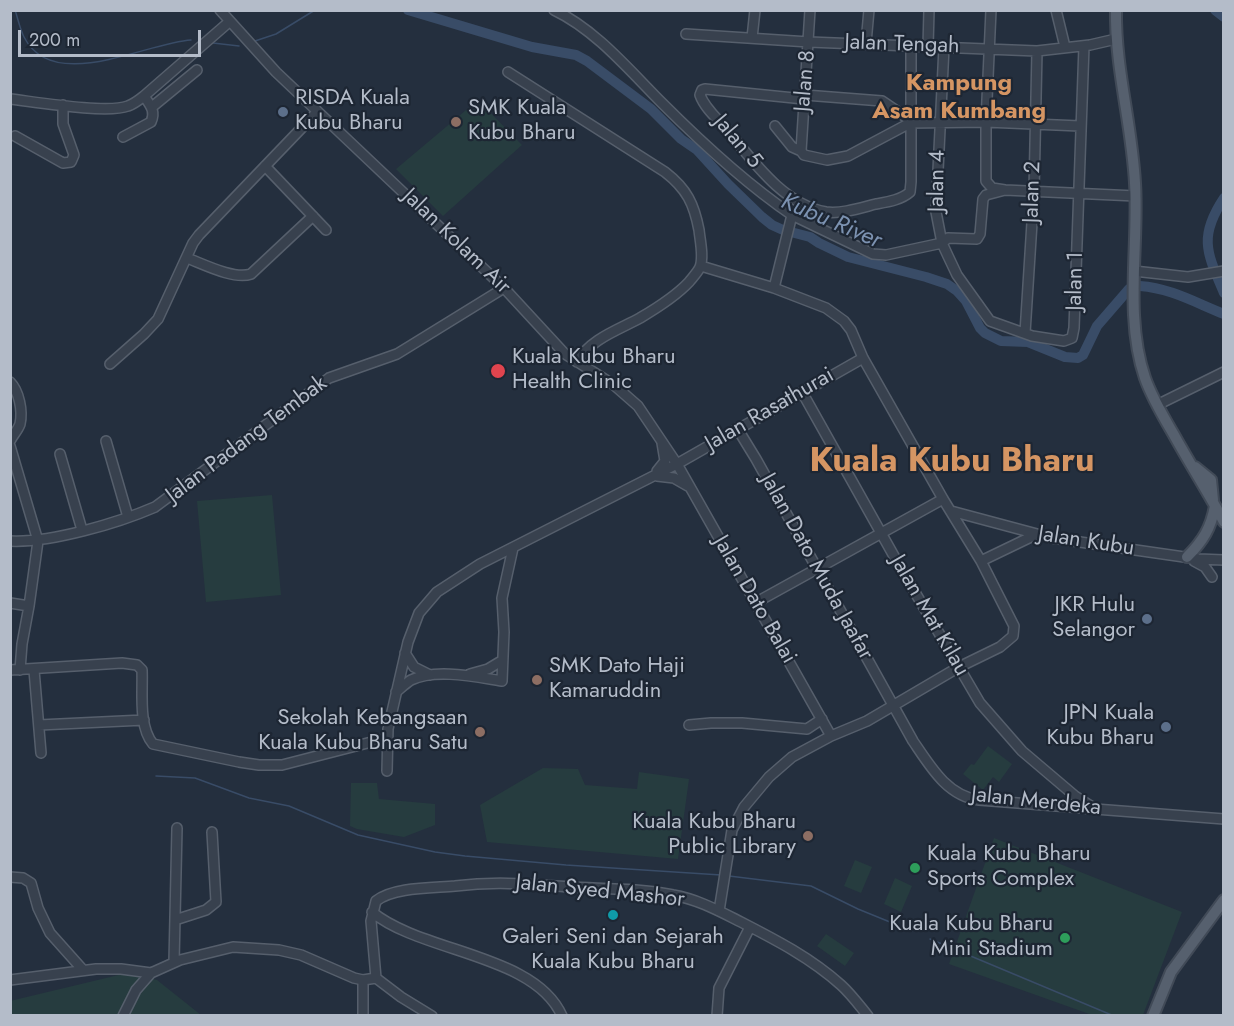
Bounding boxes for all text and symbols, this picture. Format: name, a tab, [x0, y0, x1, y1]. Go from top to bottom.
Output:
scale bar	[21, 18, 204, 56]
text: 200 m	[29, 27, 80, 53]
street label: Jalan Tengah	[844, 30, 960, 60]
street label: Jalan 8	[790, 49, 822, 113]
district label: Kampung Asam Kumbang	[872, 70, 1046, 126]
place label: RISDA Kuala Kubu Bharu	[295, 86, 410, 138]
place label: SMK Kuala Kubu Bharu	[468, 96, 576, 148]
marker: RISDA Kuala Kubu Bharu	[276, 105, 290, 119]
street label: Jalan 5	[707, 110, 767, 174]
marker: SMK Kuala Kubu Bharu	[449, 115, 463, 129]
street label: Jalan 4	[924, 150, 952, 212]
street label: Jalan 2	[1019, 160, 1047, 224]
street label: Jalan Kolam Air	[396, 184, 516, 300]
water label: Kubu River	[776, 188, 886, 256]
street label: Jalan 1	[1062, 251, 1090, 311]
place label: Kuala Kubu Bharu Health Clinic	[512, 345, 676, 396]
marker: Kuala Kubu Bharu Health Clinic	[489, 362, 507, 380]
street label: Jalan Rasathurai	[701, 363, 839, 457]
street label: Jalan Padang Tembak	[161, 371, 333, 509]
district label: Kuala Kubu Bharu	[809, 443, 1095, 483]
street label: Jalan Dato Muda Jaafar	[754, 469, 878, 665]
street label: Jalan Kubu	[1036, 521, 1136, 563]
street label: Jalan Dato Balai	[707, 531, 801, 669]
street label: Jalan Mat Kilau	[884, 551, 974, 681]
place label: JKR Hulu Selangor	[1052, 593, 1135, 644]
marker: JKR Hulu Selangor	[1140, 612, 1154, 626]
place label: SMK Dato Haji Kamaruddin	[549, 654, 685, 706]
marker: SMK Dato Haji Kamaruddin	[530, 673, 544, 687]
place label: JPN Kuala Kubu Bharu	[1046, 701, 1154, 752]
place label: Sekolah Kebangsaan Kuala Kubu Bharu Satu	[258, 706, 468, 758]
marker: JPN Kuala Kubu Bharu	[1159, 720, 1173, 734]
marker: Sekolah Kebangsaan Kuala Kubu Bharu Satu	[473, 725, 487, 739]
street label: Jalan Merdeka	[970, 782, 1102, 822]
place label: Kuala Kubu Bharu Public Library	[632, 810, 796, 861]
marker: Kuala Kubu Bharu Public Library	[801, 829, 815, 843]
place label: Kuala Kubu Bharu Sports Complex	[927, 842, 1091, 894]
marker: Kuala Kubu Bharu Sports Complex	[908, 861, 922, 875]
street label: Jalan Syed Mashor	[514, 870, 686, 914]
marker: Galeri Seni dan Sejarah Kuala Kubu Bharu	[606, 908, 620, 922]
place label: Kuala Kubu Bharu Mini Stadium	[889, 912, 1053, 963]
place label: Galeri Seni dan Sejarah Kuala Kubu Bharu	[502, 925, 724, 976]
marker: Kuala Kubu Bharu Mini Stadium	[1058, 931, 1072, 945]

